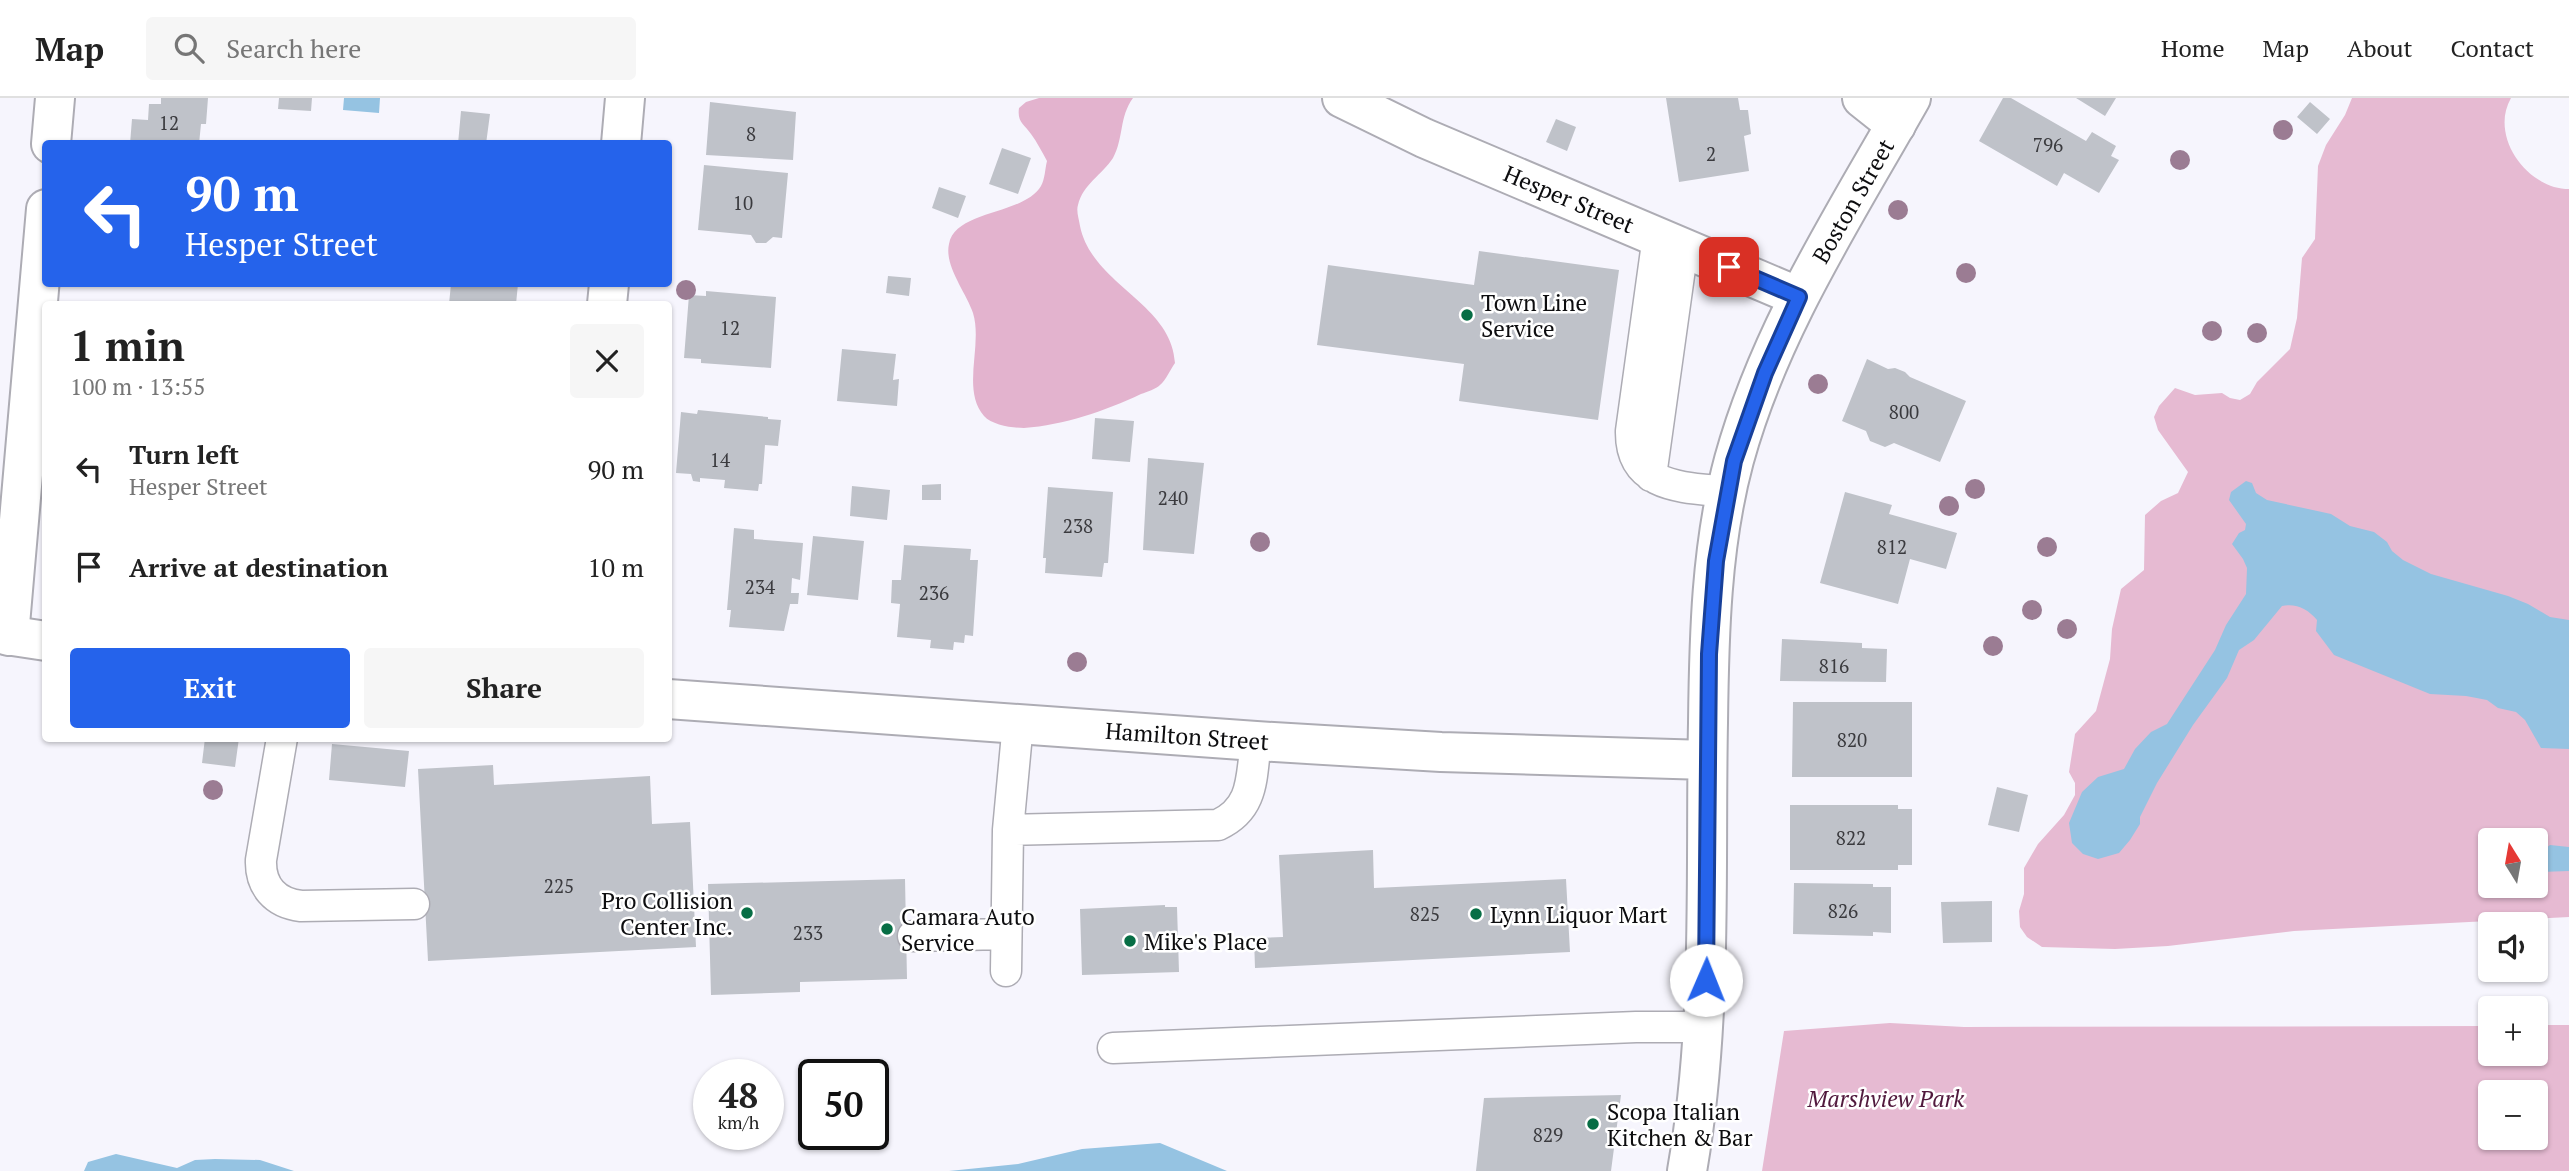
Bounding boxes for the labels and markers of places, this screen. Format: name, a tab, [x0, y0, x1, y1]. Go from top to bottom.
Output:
pin	[1699, 237, 1759, 297]
place label: Town Line Service	[1481, 287, 1587, 344]
marker: Town Line Service	[1459, 307, 1475, 323]
place label: Pro Collision Center Inc.	[601, 885, 733, 942]
place label: Lynn Liquor Mart	[1490, 899, 1668, 930]
place label: Camara Auto Service	[901, 901, 1035, 958]
marker: Pro Collision Center Inc.	[739, 905, 755, 921]
marker: Lynn Liquor Mart	[1468, 906, 1484, 922]
marker: Camara Auto Service	[879, 921, 895, 937]
place label: Mike's Place	[1144, 926, 1267, 957]
marker: Mike's Place	[1122, 933, 1138, 949]
place label: Scopa Italian Kitchen & Bar	[1607, 1096, 1753, 1153]
marker: Scopa Italian Kitchen & Bar	[1585, 1116, 1601, 1132]

